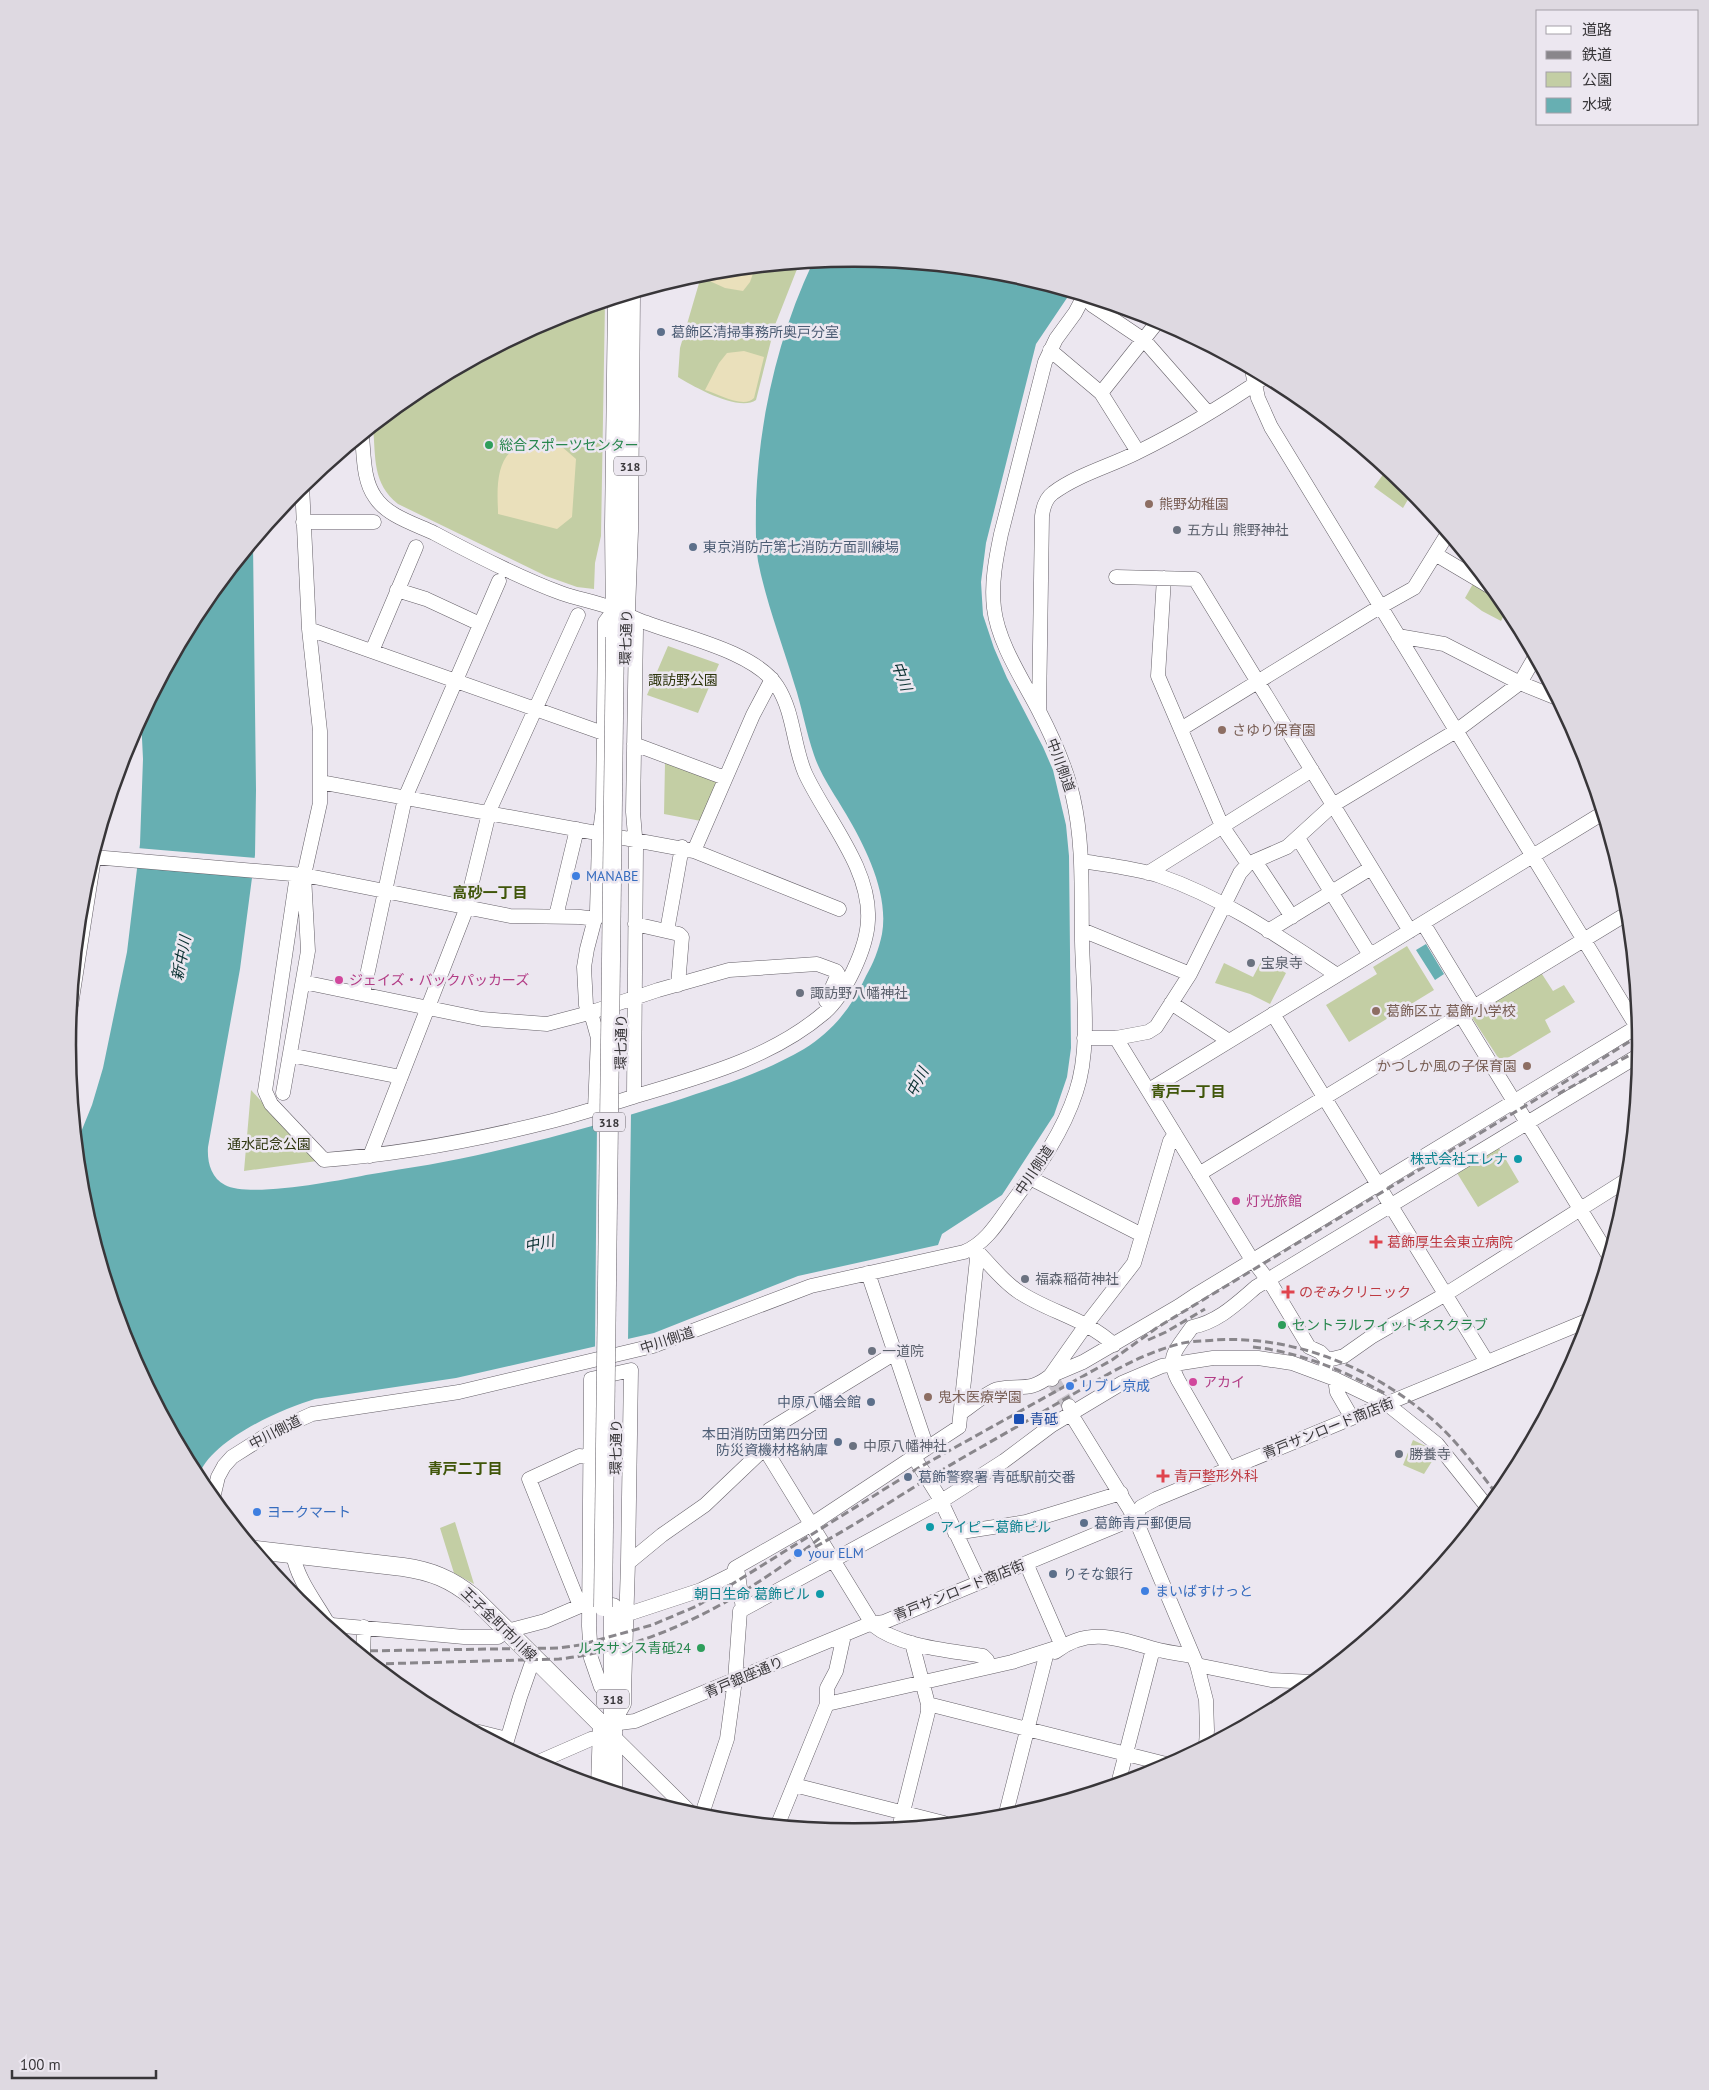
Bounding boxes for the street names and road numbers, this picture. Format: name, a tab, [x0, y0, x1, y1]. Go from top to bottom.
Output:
road number: 318	[614, 456, 646, 476]
street label: 環七通り	[616, 609, 636, 665]
street label: 中川側道	[1043, 736, 1079, 794]
street label: 環七通り	[612, 1014, 630, 1070]
road number: 318	[593, 1112, 625, 1132]
street label: 中川側道	[1011, 1142, 1057, 1198]
street label: 中川側道	[638, 1323, 696, 1357]
street label: 青戸サンロード商店街	[1260, 1393, 1396, 1463]
street label: 中川側道	[246, 1411, 304, 1453]
street label: 環七通り	[607, 1419, 625, 1475]
street label: 青戸サンロード商店街	[891, 1555, 1027, 1625]
street label: 王子金町市川線	[458, 1583, 540, 1665]
street label: 青戸銀座通り	[702, 1652, 786, 1702]
road number: 318	[597, 1690, 629, 1708]

